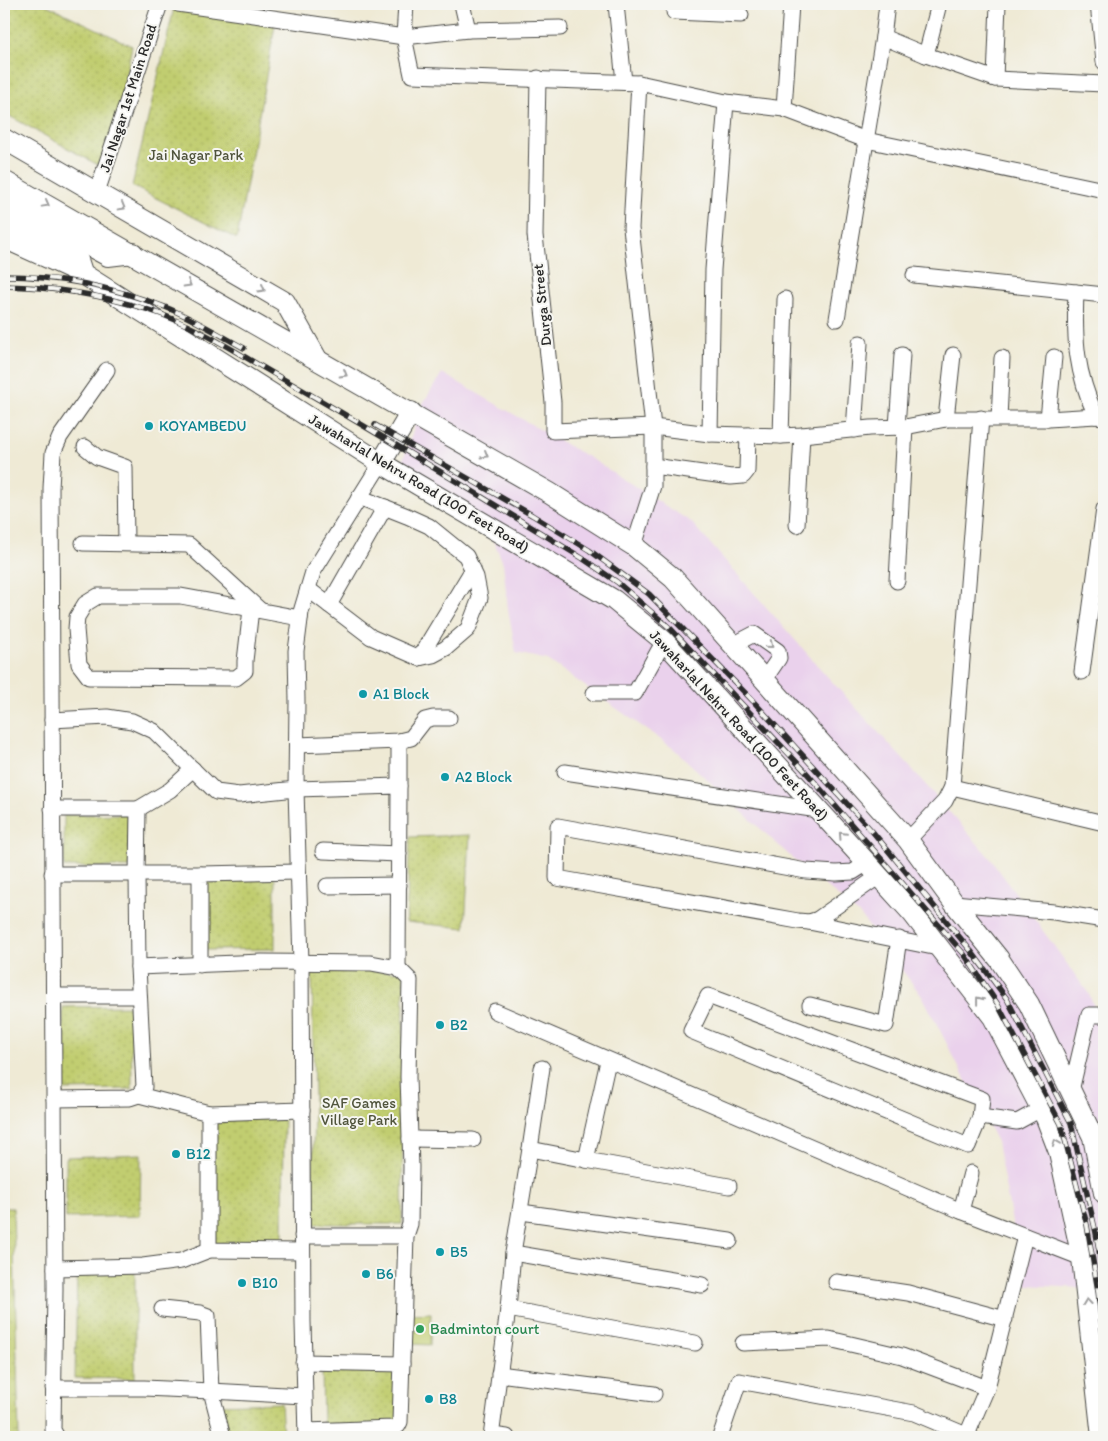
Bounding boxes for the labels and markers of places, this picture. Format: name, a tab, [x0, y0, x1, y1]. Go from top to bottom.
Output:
place label: KOYAMBEDU	[159, 417, 247, 435]
marker: KOYAMBEDU	[143, 420, 155, 432]
place label: A1 Block	[373, 685, 429, 703]
marker: A1 Block	[357, 688, 369, 700]
place label: A2 Block	[455, 768, 512, 786]
marker: A2 Block	[439, 771, 451, 783]
place label: B2	[450, 1016, 468, 1034]
marker: B2	[434, 1019, 446, 1031]
place label: B12	[186, 1145, 211, 1163]
marker: B12	[170, 1148, 182, 1160]
place label: B5	[450, 1243, 468, 1261]
marker: B5	[434, 1246, 446, 1258]
place label: B6	[376, 1265, 394, 1283]
marker: B6	[360, 1268, 372, 1280]
place label: B10	[252, 1274, 278, 1292]
marker: B10	[236, 1277, 248, 1289]
place label: Badminton court	[430, 1320, 540, 1338]
marker: Badminton court	[414, 1323, 426, 1335]
place label: B8	[439, 1390, 457, 1408]
marker: B8	[423, 1393, 435, 1405]

